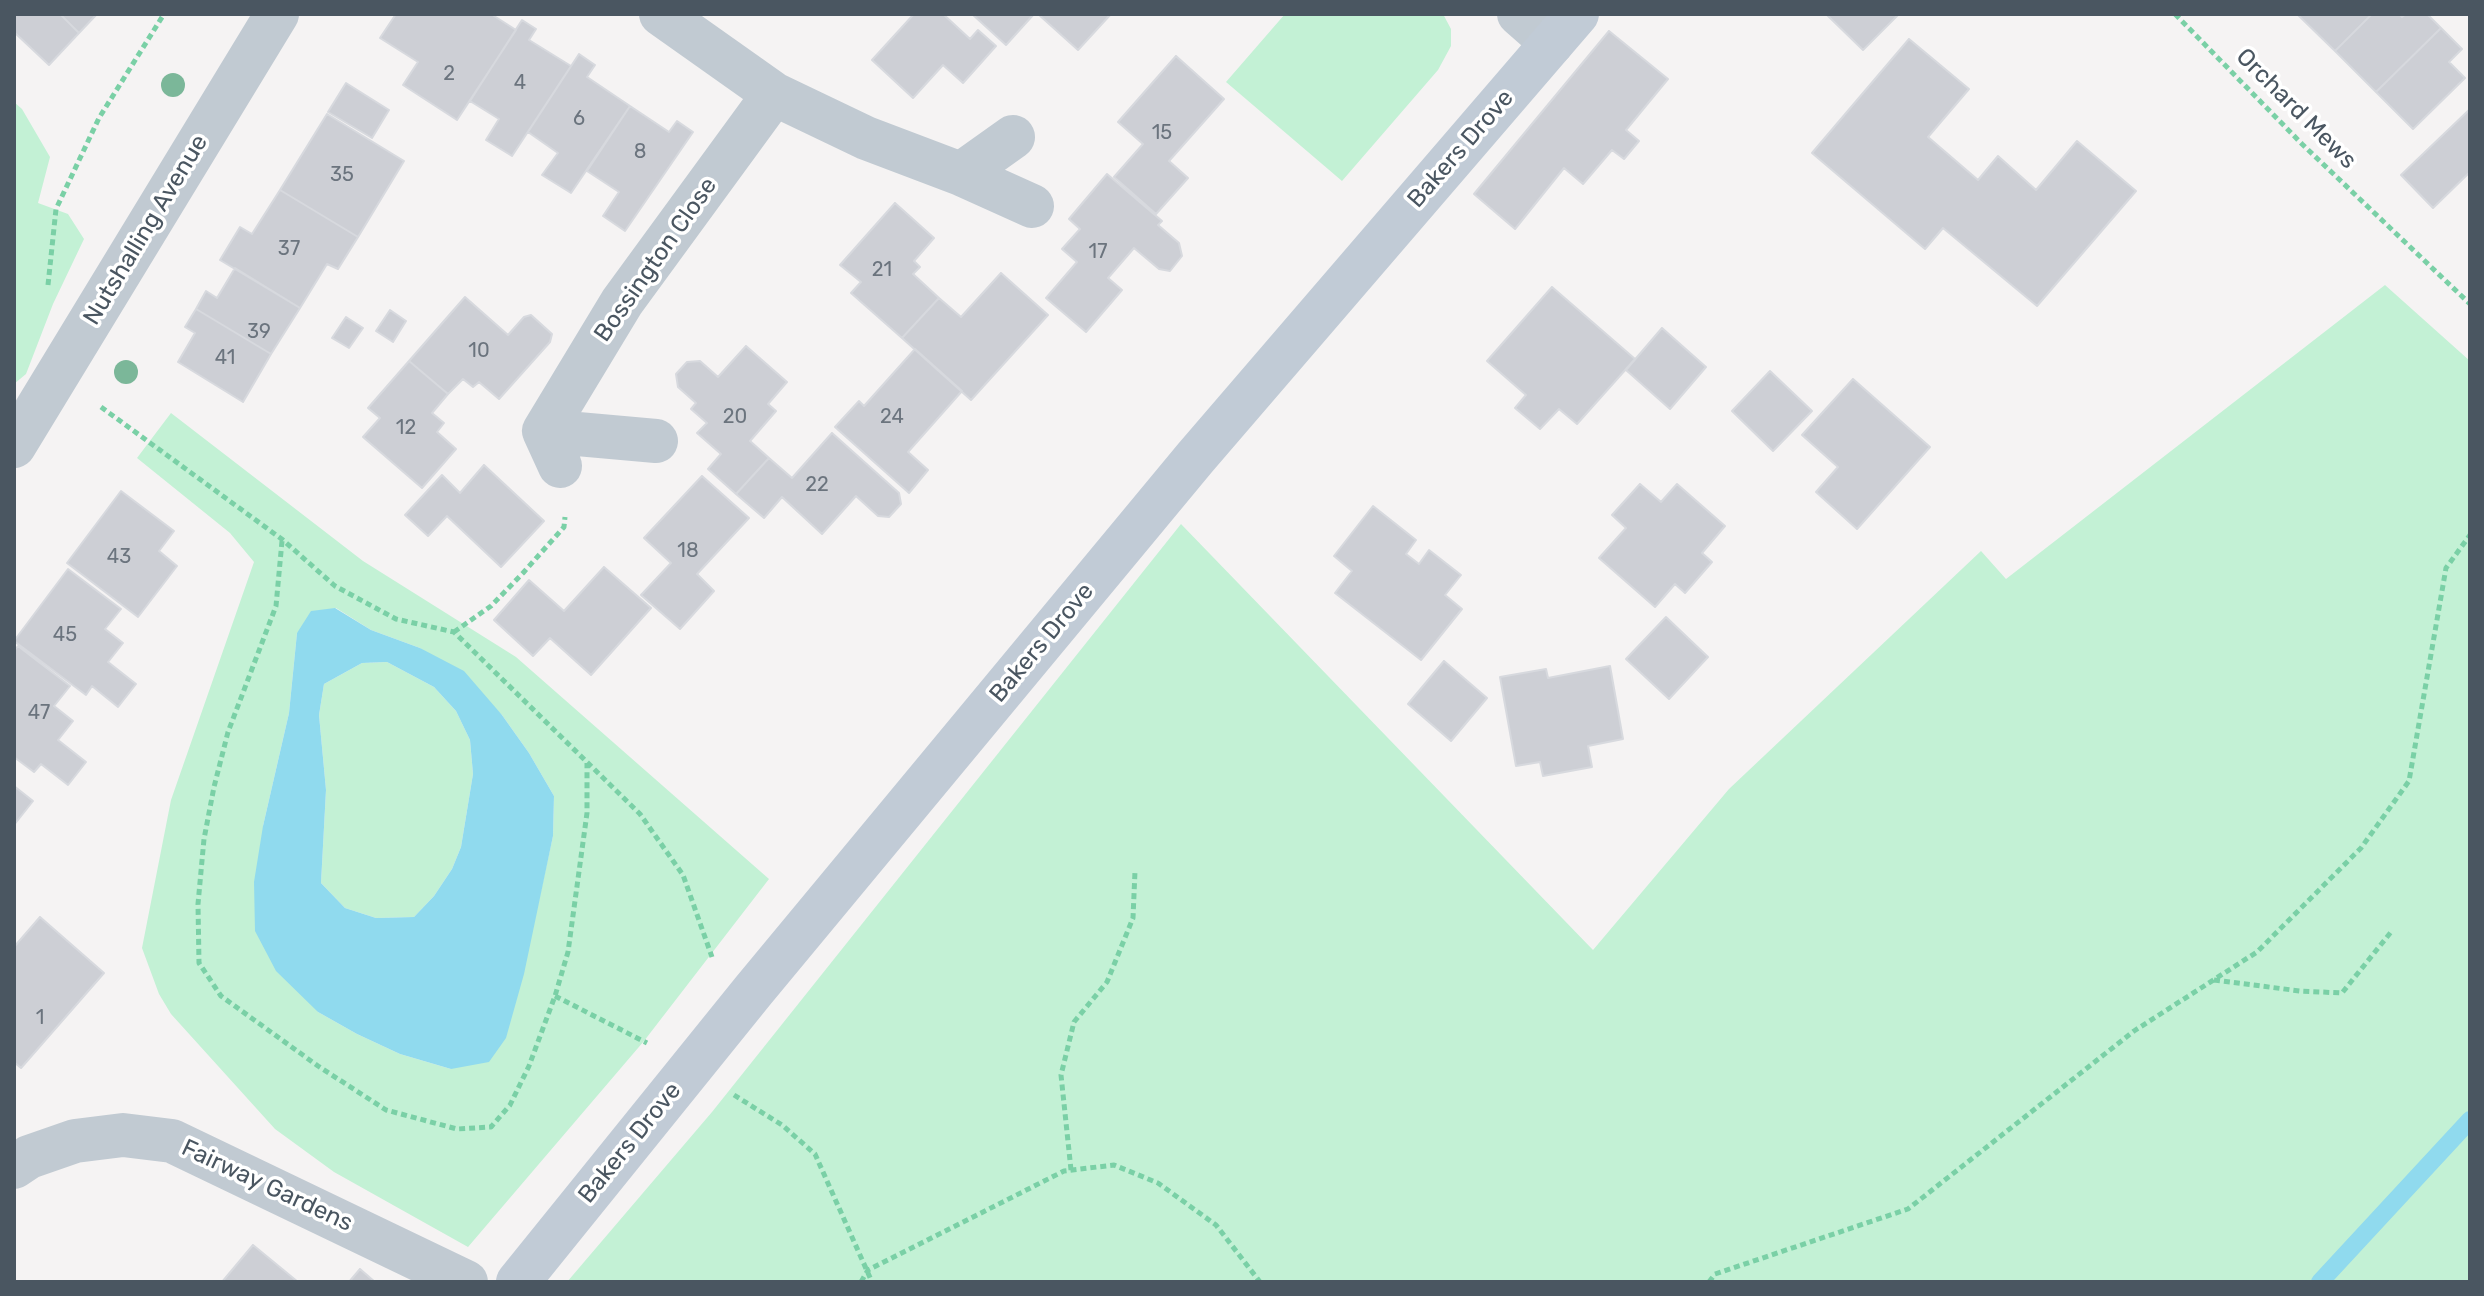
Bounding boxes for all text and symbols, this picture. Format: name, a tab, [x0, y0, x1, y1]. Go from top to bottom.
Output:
street label: Orchard Mews	[2230, 43, 2362, 175]
house number: 2	[443, 62, 455, 86]
house number: 4	[514, 71, 526, 95]
street label: Bakers Drove	[1402, 84, 1520, 214]
house number: 6	[573, 107, 585, 131]
house number: 15	[1152, 121, 1172, 145]
street label: Nutshalling Avenue	[78, 130, 214, 330]
house number: 8	[634, 140, 646, 164]
house number: 35	[330, 163, 354, 187]
street label: Bossington Close	[589, 172, 723, 348]
house number: 37	[278, 237, 300, 261]
house number: 17	[1089, 240, 1107, 264]
house number: 21	[872, 258, 892, 282]
house number: 39	[247, 320, 271, 344]
house number: 10	[468, 339, 490, 363]
house number: 41	[215, 346, 235, 370]
house number: 20	[723, 405, 747, 429]
house number: 24	[880, 405, 904, 429]
house number: 12	[396, 416, 416, 440]
house number: 22	[805, 473, 829, 497]
house number: 18	[677, 539, 699, 563]
house number: 43	[107, 545, 131, 569]
street label: Bakers Drove	[984, 578, 1100, 708]
house number: 45	[53, 623, 77, 647]
house number: 47	[28, 701, 50, 725]
house number: 1	[36, 1006, 44, 1030]
street label: Bakers Drove	[573, 1077, 687, 1209]
street label: Fairway Gardens	[177, 1134, 357, 1238]

